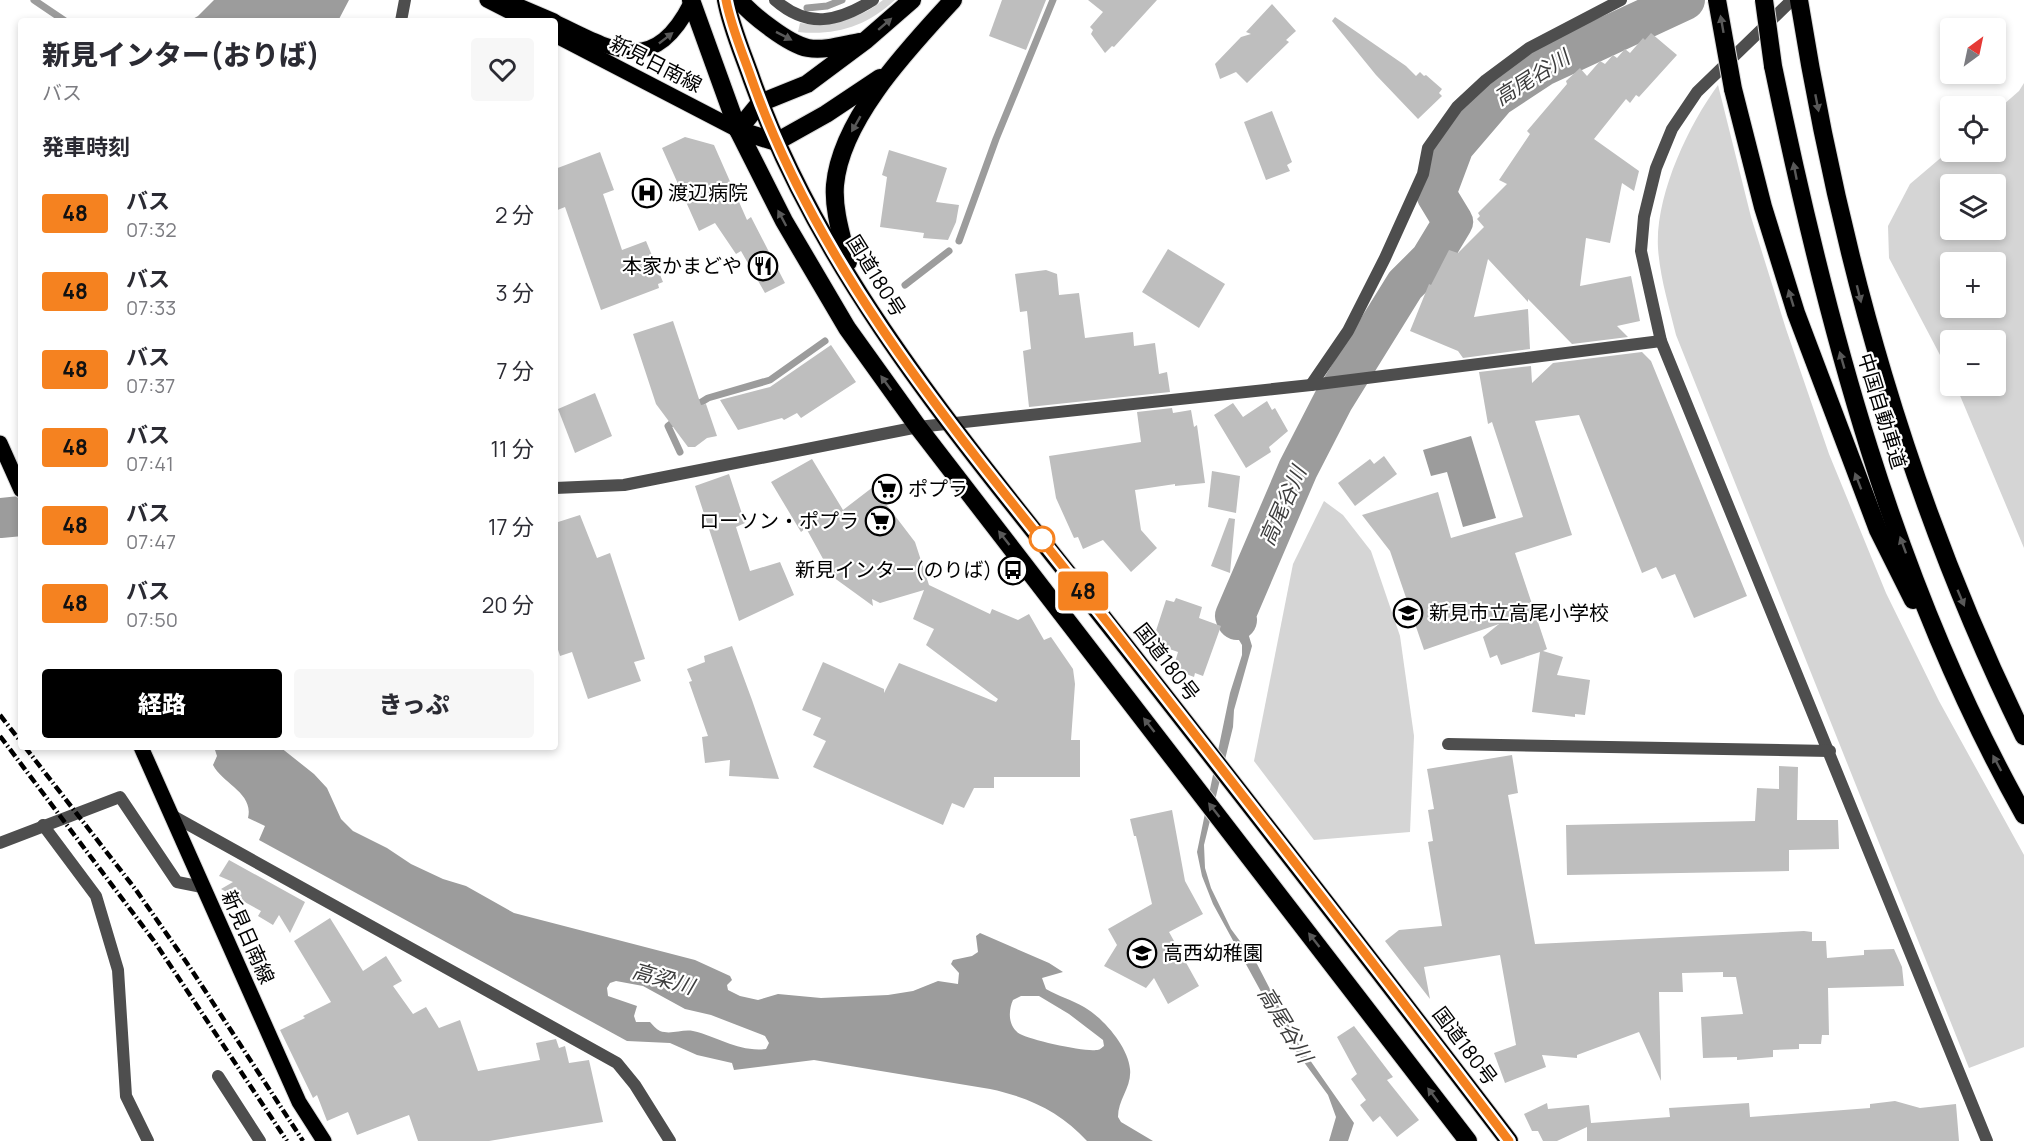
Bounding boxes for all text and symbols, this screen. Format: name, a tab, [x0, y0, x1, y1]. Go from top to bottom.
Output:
one-way arrow	[1717, 14, 1726, 33]
one-way arrow	[877, 17, 893, 30]
north arrow	[1940, 18, 2006, 84]
map controls	[1940, 18, 2006, 396]
street label: 新見日南線	[606, 29, 707, 98]
one-way arrow	[659, 32, 674, 44]
one-way arrow	[776, 32, 793, 41]
text: 新見インター(おりば)	[42, 35, 320, 73]
button: heart	[471, 38, 534, 101]
water label: 高尾谷川	[1488, 42, 1576, 111]
text: バス	[42, 79, 82, 106]
one-way arrow	[1813, 94, 1822, 113]
button: locate	[1940, 96, 2006, 162]
one-way arrow	[851, 116, 862, 132]
text: 発車時刻	[42, 132, 130, 162]
one-way arrow	[1790, 162, 1799, 181]
button: layers	[1940, 174, 2006, 240]
hospital icon: 渡辺病院	[631, 177, 663, 209]
place label: 渡辺病院	[668, 179, 748, 206]
text: バス	[126, 186, 170, 216]
text: 48	[62, 199, 88, 227]
text: 2 分	[495, 200, 534, 230]
one-way arrow	[777, 209, 787, 226]
text: 07:32	[126, 216, 177, 243]
street label: 国道180号	[841, 230, 912, 322]
restaurant icon: 本家かまどや	[747, 250, 779, 282]
place label: 本家かまどや	[622, 252, 742, 279]
button: +	[1940, 252, 2006, 318]
text: バス	[126, 264, 170, 294]
text: 48	[62, 277, 88, 305]
text: 3 分	[495, 278, 534, 308]
one-way arrow	[1855, 285, 1865, 303]
one-way arrow	[1786, 289, 1795, 307]
text: 07:33	[126, 294, 176, 321]
button: −	[1940, 330, 2006, 396]
text: バス	[126, 342, 170, 372]
street label: 中国自動車道	[1852, 350, 1913, 472]
one-way arrow	[1837, 351, 1846, 369]
text: 48	[62, 355, 88, 383]
text: 7 分	[497, 356, 534, 386]
text: 07:37	[126, 372, 175, 399]
one-way arrow	[880, 375, 892, 391]
text: バス	[126, 420, 170, 450]
text: 48	[62, 433, 88, 461]
text: 11 分	[490, 434, 534, 464]
text: 07:41	[126, 450, 174, 477]
water label: 高尾谷川	[1252, 460, 1313, 550]
one-way arrow	[1853, 472, 1863, 490]
supermarket icon: ポプラ	[871, 473, 903, 505]
place label: ポプラ	[908, 475, 968, 502]
text: バス	[126, 498, 170, 528]
supermarket icon: ローソン・ポプラ	[864, 505, 896, 537]
place label: ローソン・ポプラ	[699, 507, 859, 534]
text: 48	[62, 511, 88, 539]
text: 17 分	[488, 512, 534, 542]
unlabelled marker	[1029, 526, 1055, 552]
text: 07:47	[126, 528, 176, 555]
one-way arrow	[997, 530, 1010, 546]
one-way arrow	[1898, 536, 1908, 554]
bus stop icon: 新見インター(のりば)	[997, 554, 1029, 586]
place label: 新見インター(のりば)	[795, 556, 992, 583]
line badge: 48	[1056, 572, 1110, 610]
text: バス	[126, 576, 170, 606]
text: 48	[1070, 577, 1096, 605]
text: 48	[62, 589, 88, 617]
one-way arrow	[1956, 589, 1966, 607]
text: 20 分	[482, 590, 534, 620]
school or university icon: 新見市立高尾小学校	[1392, 597, 1424, 629]
place label: 新見市立高尾小学校	[1429, 599, 1609, 626]
text: 07:50	[126, 606, 178, 633]
street label: 国道180号	[1129, 617, 1206, 706]
button: 経路	[42, 669, 282, 738]
button: きっぷ	[294, 669, 534, 738]
one-way arrow	[1143, 718, 1155, 733]
one-way arrow	[1992, 754, 2002, 771]
one-way arrow	[1208, 802, 1220, 818]
street label: 新見日南線	[216, 886, 281, 988]
one-way arrow	[1309, 932, 1321, 947]
school or university icon: 高西幼稚園	[1126, 937, 1158, 969]
place label: 高西幼稚園	[1163, 939, 1263, 966]
water label: 高梁川	[629, 956, 699, 1001]
water label: 高尾谷川	[1252, 981, 1321, 1069]
street label: 国道180号	[1427, 1001, 1504, 1090]
one-way arrow	[1427, 1087, 1439, 1102]

